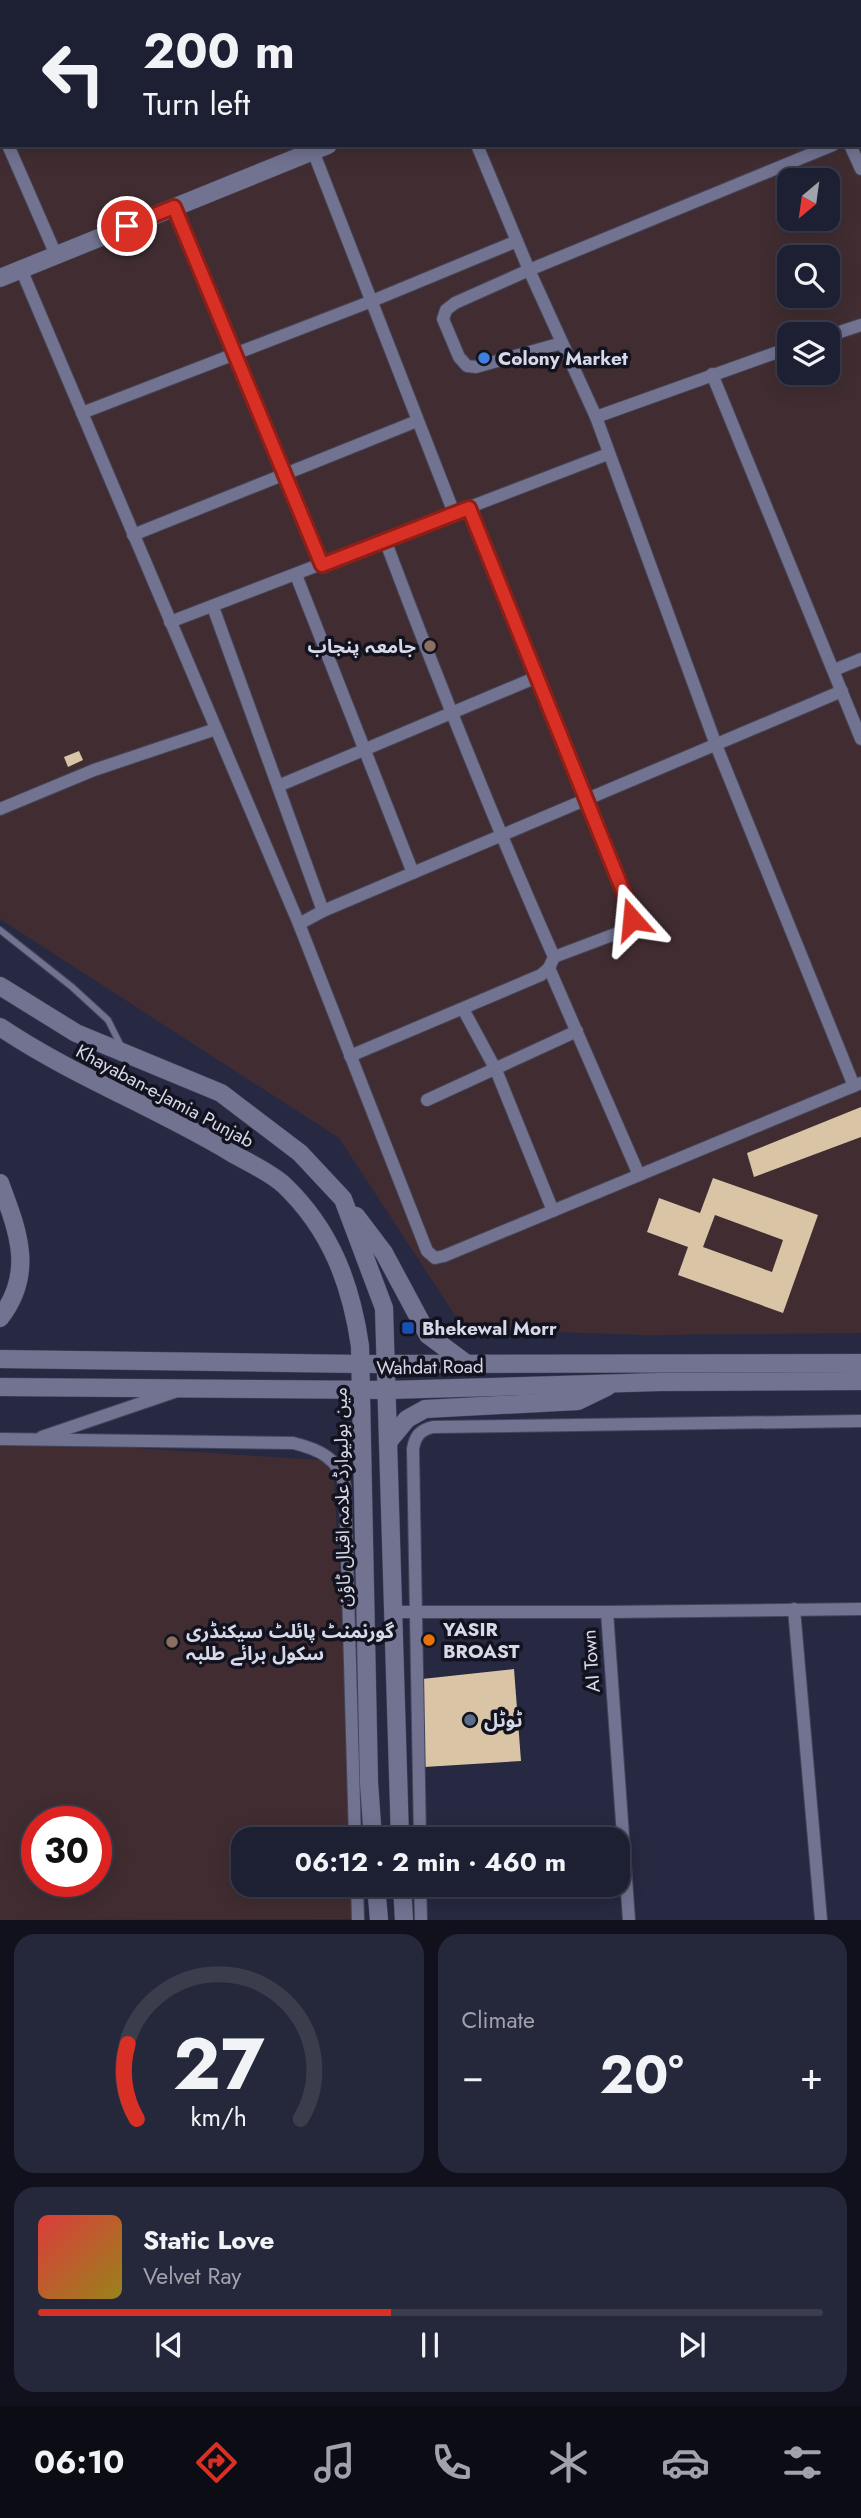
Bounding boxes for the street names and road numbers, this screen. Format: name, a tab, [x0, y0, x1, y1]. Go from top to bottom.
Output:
street label: Khayaban-e-Jamia Punjab	[71, 1038, 259, 1154]
street label: Wahdat Road	[376, 1353, 484, 1381]
street label: مین بولیوارڈ علامہ اقبال ٹاؤن	[327, 1387, 357, 1607]
street label: AI Town	[575, 1629, 607, 1693]

